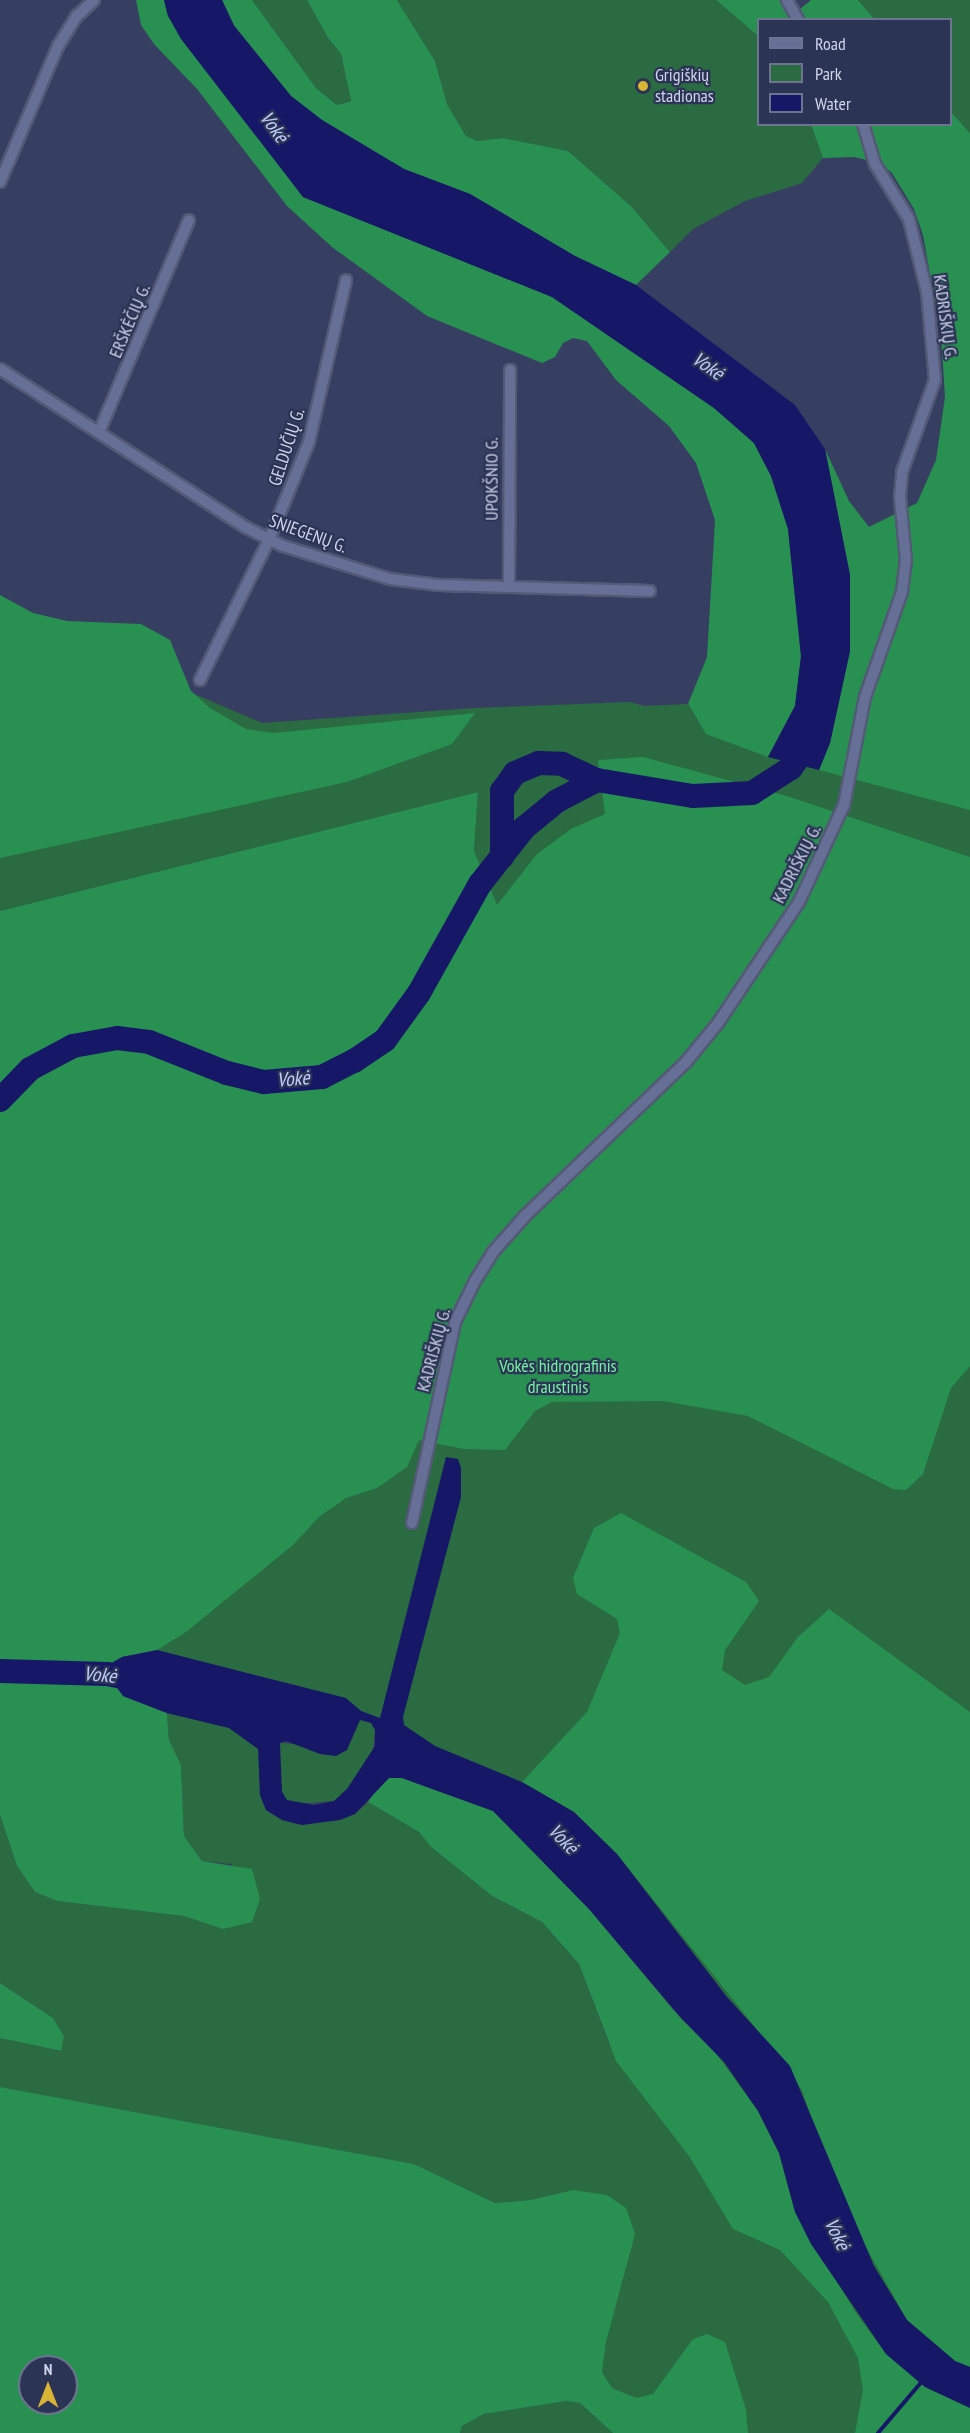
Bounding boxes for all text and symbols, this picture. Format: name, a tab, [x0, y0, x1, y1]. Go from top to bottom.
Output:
legend	[757, 18, 952, 126]
text: Road	[815, 32, 846, 55]
text: Park	[815, 62, 842, 85]
place label: Grigiškių stadionas	[655, 65, 714, 107]
marker: Grigiškių stadionas	[636, 79, 650, 93]
text: Water	[815, 92, 851, 115]
water label: Vokė	[255, 107, 293, 147]
street label: KADRIŠKIŲ G.	[928, 273, 962, 361]
street label: ERŠKĖČIŲ G.	[105, 281, 155, 361]
water label: Vokė	[688, 347, 728, 385]
street label: GELDUČIŲ G.	[264, 405, 310, 489]
street label: UPOKŠNIO G.	[481, 437, 503, 521]
street label: SNIEGENŲ G.	[266, 510, 350, 558]
street label: KADRIŠKIŲ G.	[768, 821, 826, 907]
water label: Vokė	[276, 1066, 310, 1092]
street label: KADRIŠKIŲ G.	[413, 1306, 455, 1394]
park label: Vokės hidrografinis draustinis	[499, 1356, 617, 1398]
water label: Vokė	[83, 1662, 117, 1688]
water label: Vokė	[543, 1819, 583, 1859]
water label: Vokė	[819, 2214, 855, 2254]
north arrow	[18, 2355, 78, 2415]
text: N	[44, 2359, 52, 2379]

